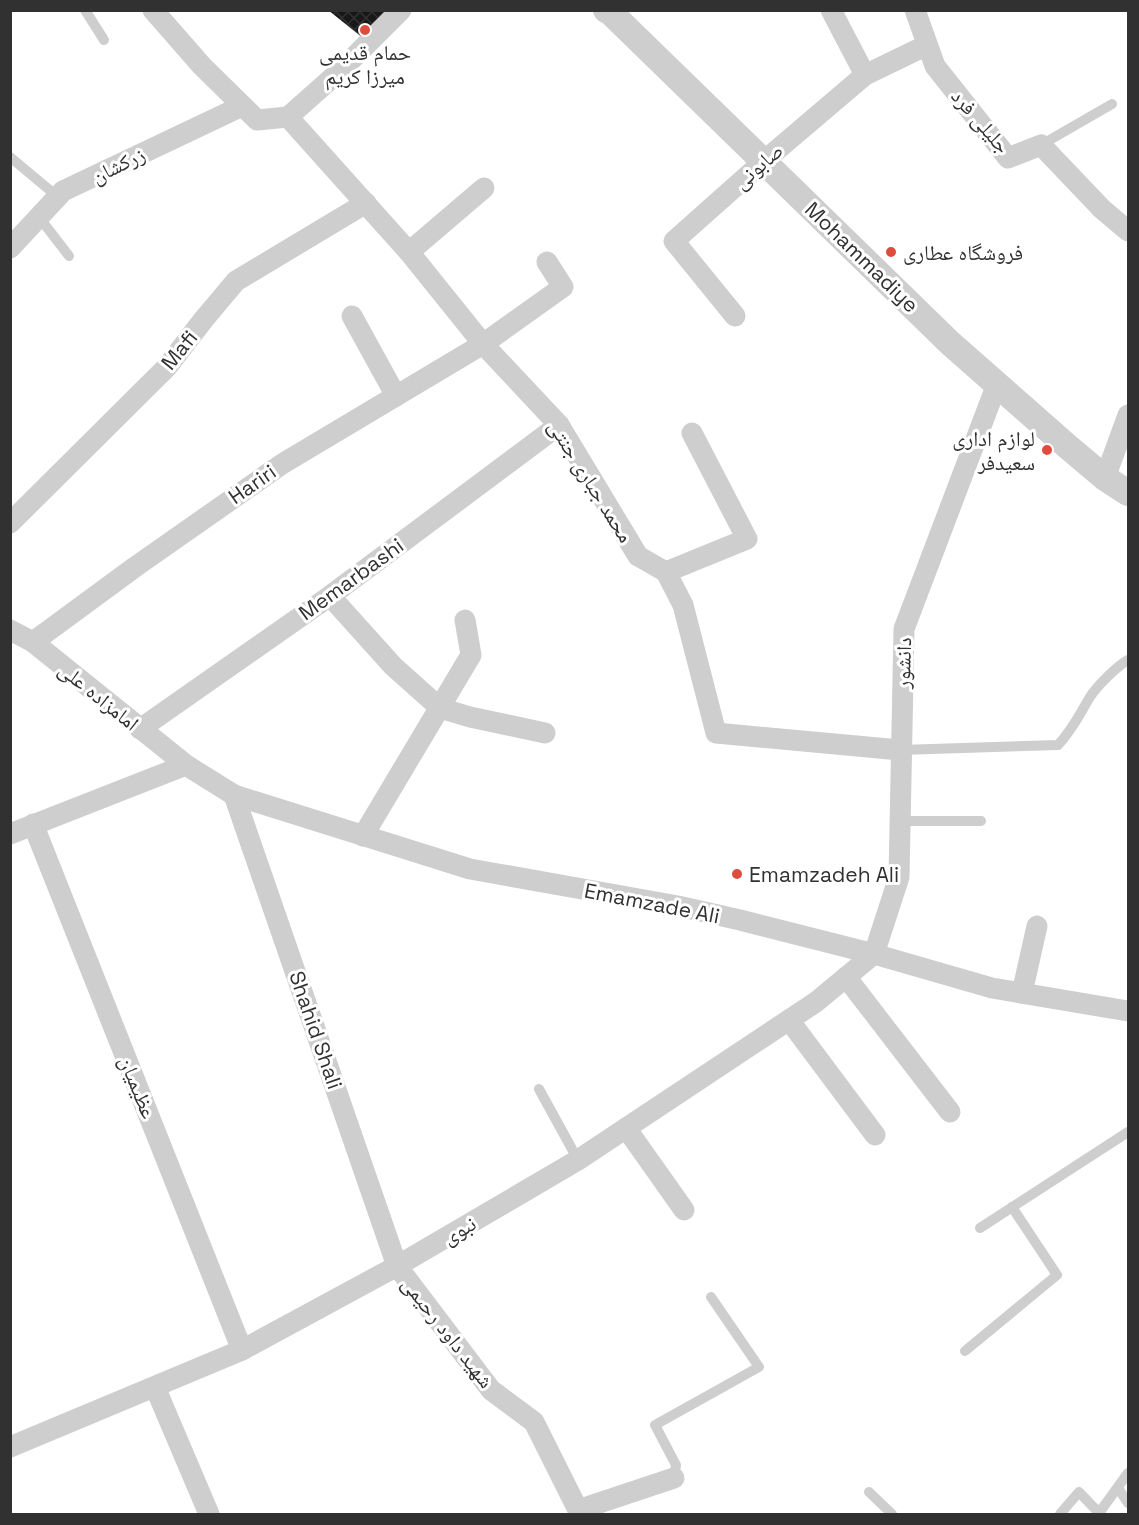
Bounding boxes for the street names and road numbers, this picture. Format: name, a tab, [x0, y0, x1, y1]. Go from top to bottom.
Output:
street label: جلیلی فرد	[946, 83, 1016, 159]
street label: صابونی	[727, 137, 789, 195]
street label: زرکشان	[87, 140, 149, 190]
street label: Mohammadiye	[799, 196, 925, 318]
street label: Mafi	[155, 325, 203, 375]
street label: محمد جباری جنتی	[542, 414, 640, 548]
street label: Hariri	[223, 458, 281, 510]
street label: Memarbashi	[293, 532, 409, 626]
street label: دانشور	[889, 637, 917, 690]
street label: امامزاده علی	[53, 655, 145, 737]
street label: Emamzade Ali	[582, 877, 722, 929]
street label: Shahid Shali	[283, 968, 349, 1092]
street label: عظیمیان	[113, 1052, 163, 1123]
street label: نبوی	[437, 1210, 481, 1250]
street label: شهید داود رحیمی	[396, 1271, 500, 1393]

